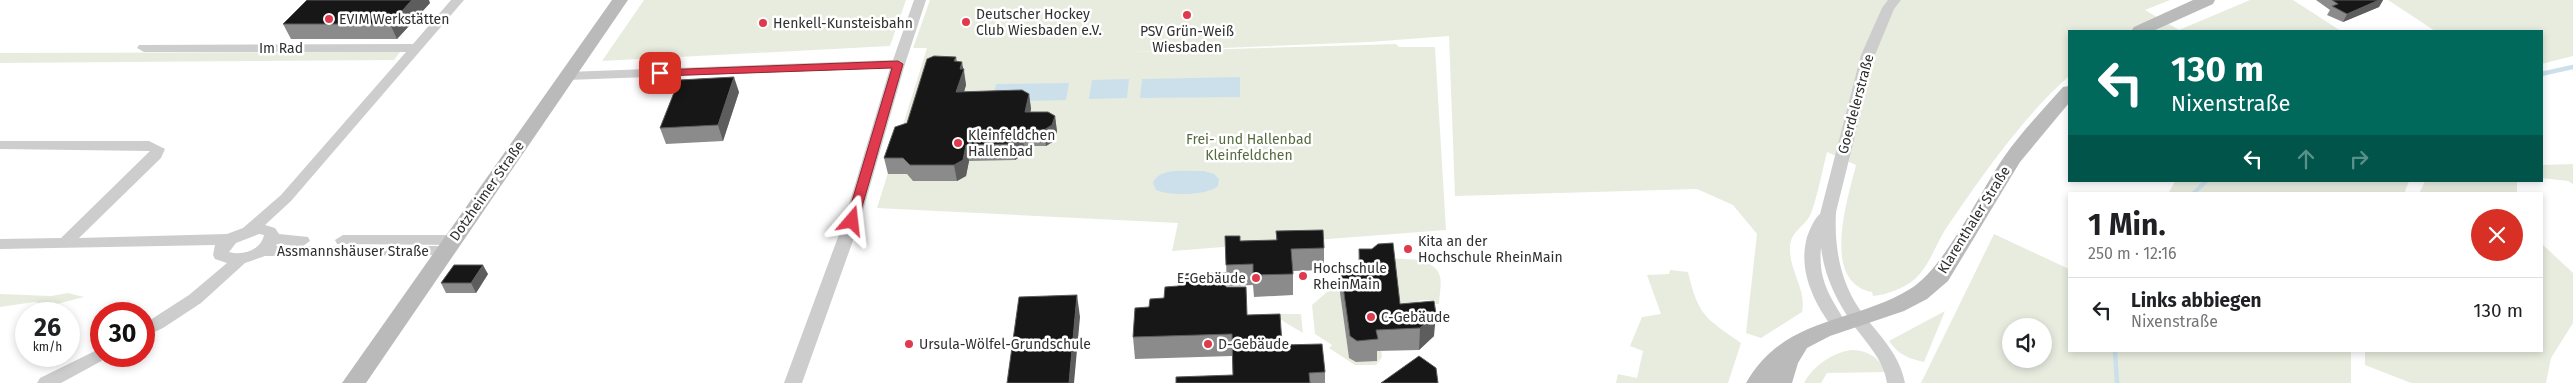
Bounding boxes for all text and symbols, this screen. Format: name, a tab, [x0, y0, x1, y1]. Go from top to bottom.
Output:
place label: Deutscher Hockey Club Wiesbaden e.V.	[976, 6, 1102, 39]
marker: PSV Grün-Weiß Wiesbaden	[1181, 9, 1193, 21]
place label: EVIM Werkstätten	[339, 11, 449, 28]
marker: EVIM Werkstätten	[323, 13, 335, 25]
place label: Henkell-Kunsteisbahn	[773, 15, 913, 32]
marker: Deutscher Hockey Club Wiesbaden e.V.	[960, 16, 972, 28]
marker: Henkell-Kunsteisbahn	[757, 17, 769, 29]
place label: PSV Grün-Weiß Wiesbaden	[1140, 23, 1234, 56]
street label: Im Rad	[259, 40, 303, 57]
text: 130 m	[2171, 48, 2264, 90]
icon: left	[2088, 50, 2153, 115]
pin	[639, 52, 681, 94]
street label: Goerdelerstraße	[1835, 52, 1877, 156]
icon: arrive	[646, 59, 674, 87]
text: Nixenstraße	[2171, 90, 2291, 117]
place label: Kleinfeldchen Hallenbad	[968, 127, 1055, 160]
park label: Frei- und Hallenbad Kleinfeldchen	[1186, 131, 1312, 164]
marker: Kleinfeldchen Hallenbad	[952, 137, 964, 149]
street label: Dotzheimer Straße	[446, 138, 528, 244]
icon: left	[2239, 145, 2267, 173]
icon: ahead	[2292, 145, 2320, 173]
icon: right	[2345, 145, 2373, 173]
street label: Klarenthaler Straße	[1934, 163, 2014, 277]
position arrow	[825, 194, 877, 246]
text: 1 Min.	[2088, 207, 2166, 243]
button: close	[2471, 209, 2523, 261]
place label: Kita an der Hochschule RheinMain	[1418, 233, 1563, 266]
street label: Assmannshäuser Straße	[277, 243, 429, 260]
marker: Kita an der Hochschule RheinMain	[1402, 243, 1414, 255]
text: 250 m · 12:16	[2088, 244, 2177, 263]
place label: Hochschule RheinMain	[1313, 260, 1387, 293]
place label: E-Gebäude	[1177, 270, 1246, 287]
marker: Hochschule RheinMain	[1297, 270, 1309, 282]
marker: E-Gebäude	[1250, 272, 1262, 284]
text: Links abbiegen	[2131, 289, 2262, 312]
icon: left	[2088, 296, 2116, 324]
text: 130 m	[2473, 299, 2523, 322]
speed limit sign: 30	[90, 302, 155, 367]
place label: C-Gebäude	[1381, 309, 1450, 326]
marker: C-Gebäude	[1365, 311, 1377, 323]
text: Nixenstraße	[2131, 312, 2218, 331]
text: 26	[34, 313, 61, 343]
map controls	[2002, 318, 2052, 368]
button: sound	[2002, 318, 2052, 368]
place label: Ursula-Wölfel-Grundschule	[919, 336, 1091, 353]
place label: D-Gebäude	[1218, 336, 1289, 353]
marker: Ursula-Wölfel-Grundschule	[903, 338, 915, 350]
marker: D-Gebäude	[1202, 338, 1214, 350]
text: km/h	[33, 340, 62, 354]

